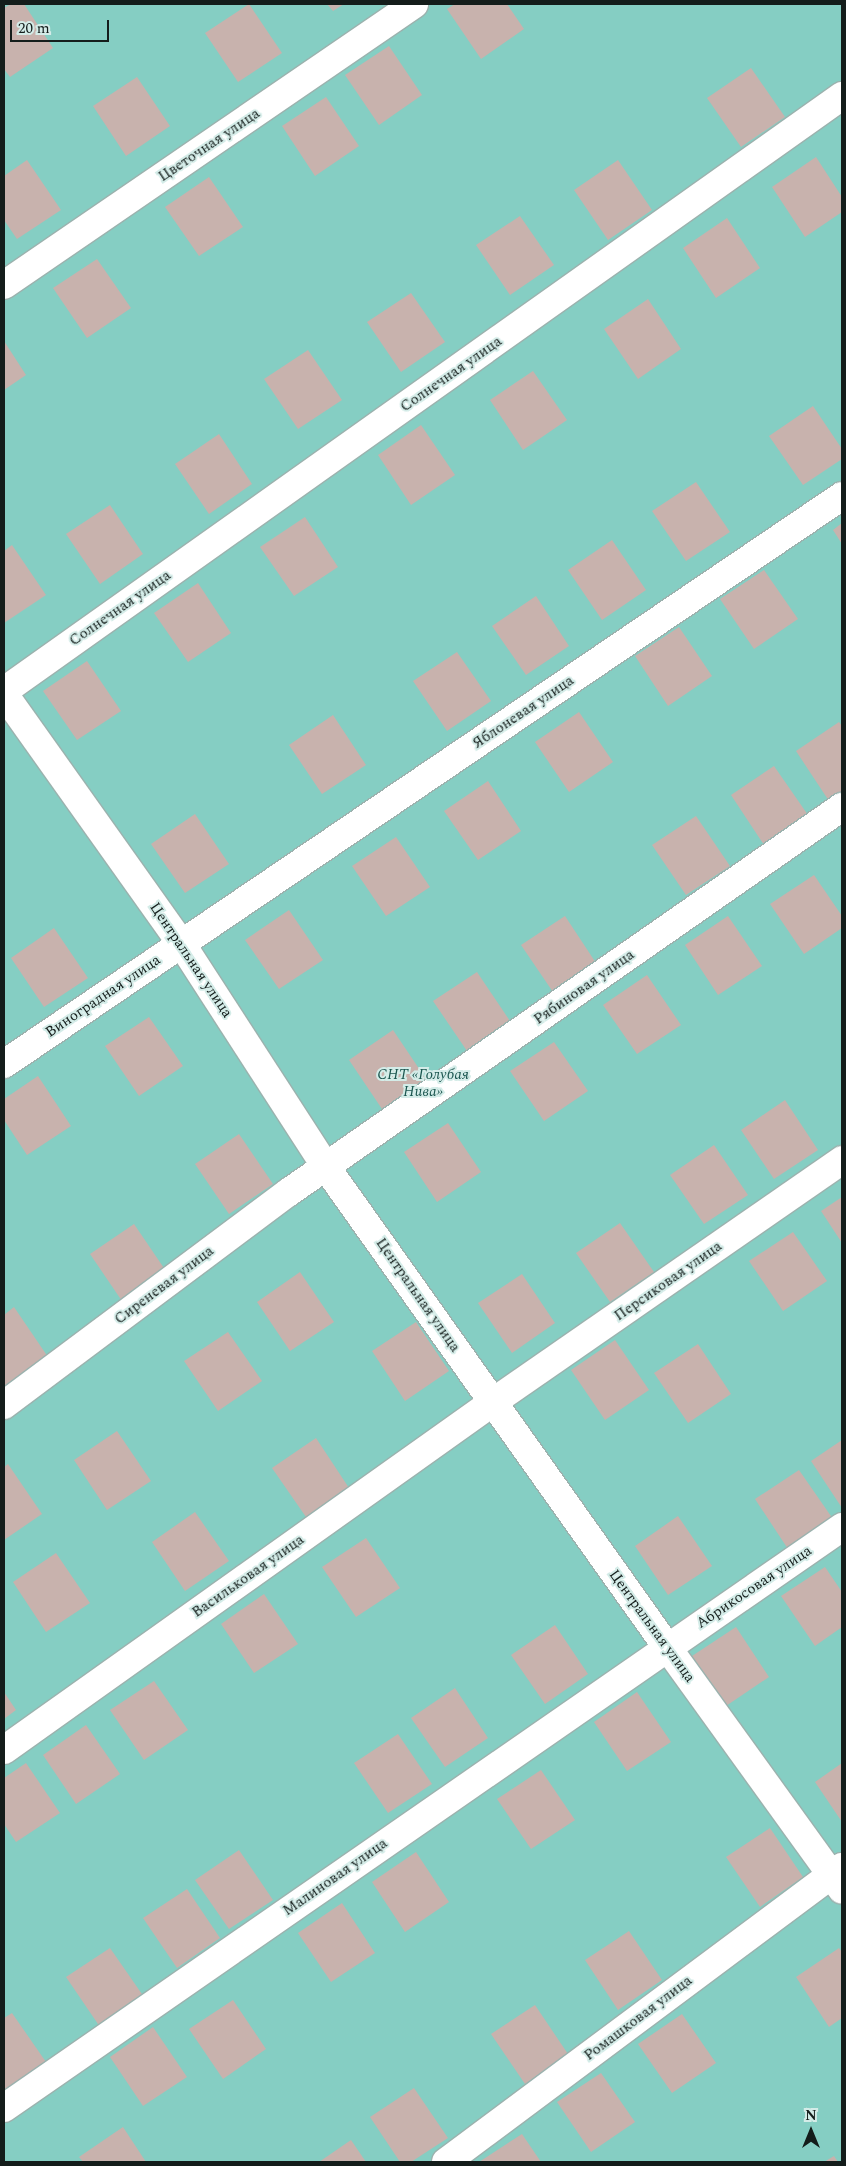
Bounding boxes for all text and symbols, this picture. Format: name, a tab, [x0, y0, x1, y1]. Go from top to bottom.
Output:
scale bar	[12, 10, 111, 42]
text: 20 m	[18, 17, 50, 40]
street label: Цветочная улица	[155, 104, 263, 186]
street label: Солнечная улица	[397, 332, 505, 416]
street label: Солнечная улица	[66, 566, 174, 650]
street label: Яблоневая улица	[469, 671, 577, 753]
street label: Центральная улица	[146, 899, 236, 1021]
street label: Рябиновая улица	[530, 946, 638, 1028]
street label: Виноградная улица	[42, 951, 164, 1041]
park label: СНТ «Голубая Нива»	[377, 1065, 469, 1100]
street label: Центральная улица	[372, 1234, 464, 1356]
street label: Персиковая улица	[611, 1237, 725, 1325]
street label: Сиреневая улица	[111, 1242, 217, 1328]
street label: Васильковая улица	[189, 1531, 307, 1621]
street label: Абрикосовая улица	[693, 1542, 815, 1632]
street label: Центральная улица	[605, 1566, 699, 1686]
street label: Малиновая улица	[279, 1834, 391, 1920]
street label: Ромашковая улица	[580, 1972, 696, 2064]
text: N	[805, 2105, 817, 2126]
north arrow	[786, 2106, 836, 2156]

